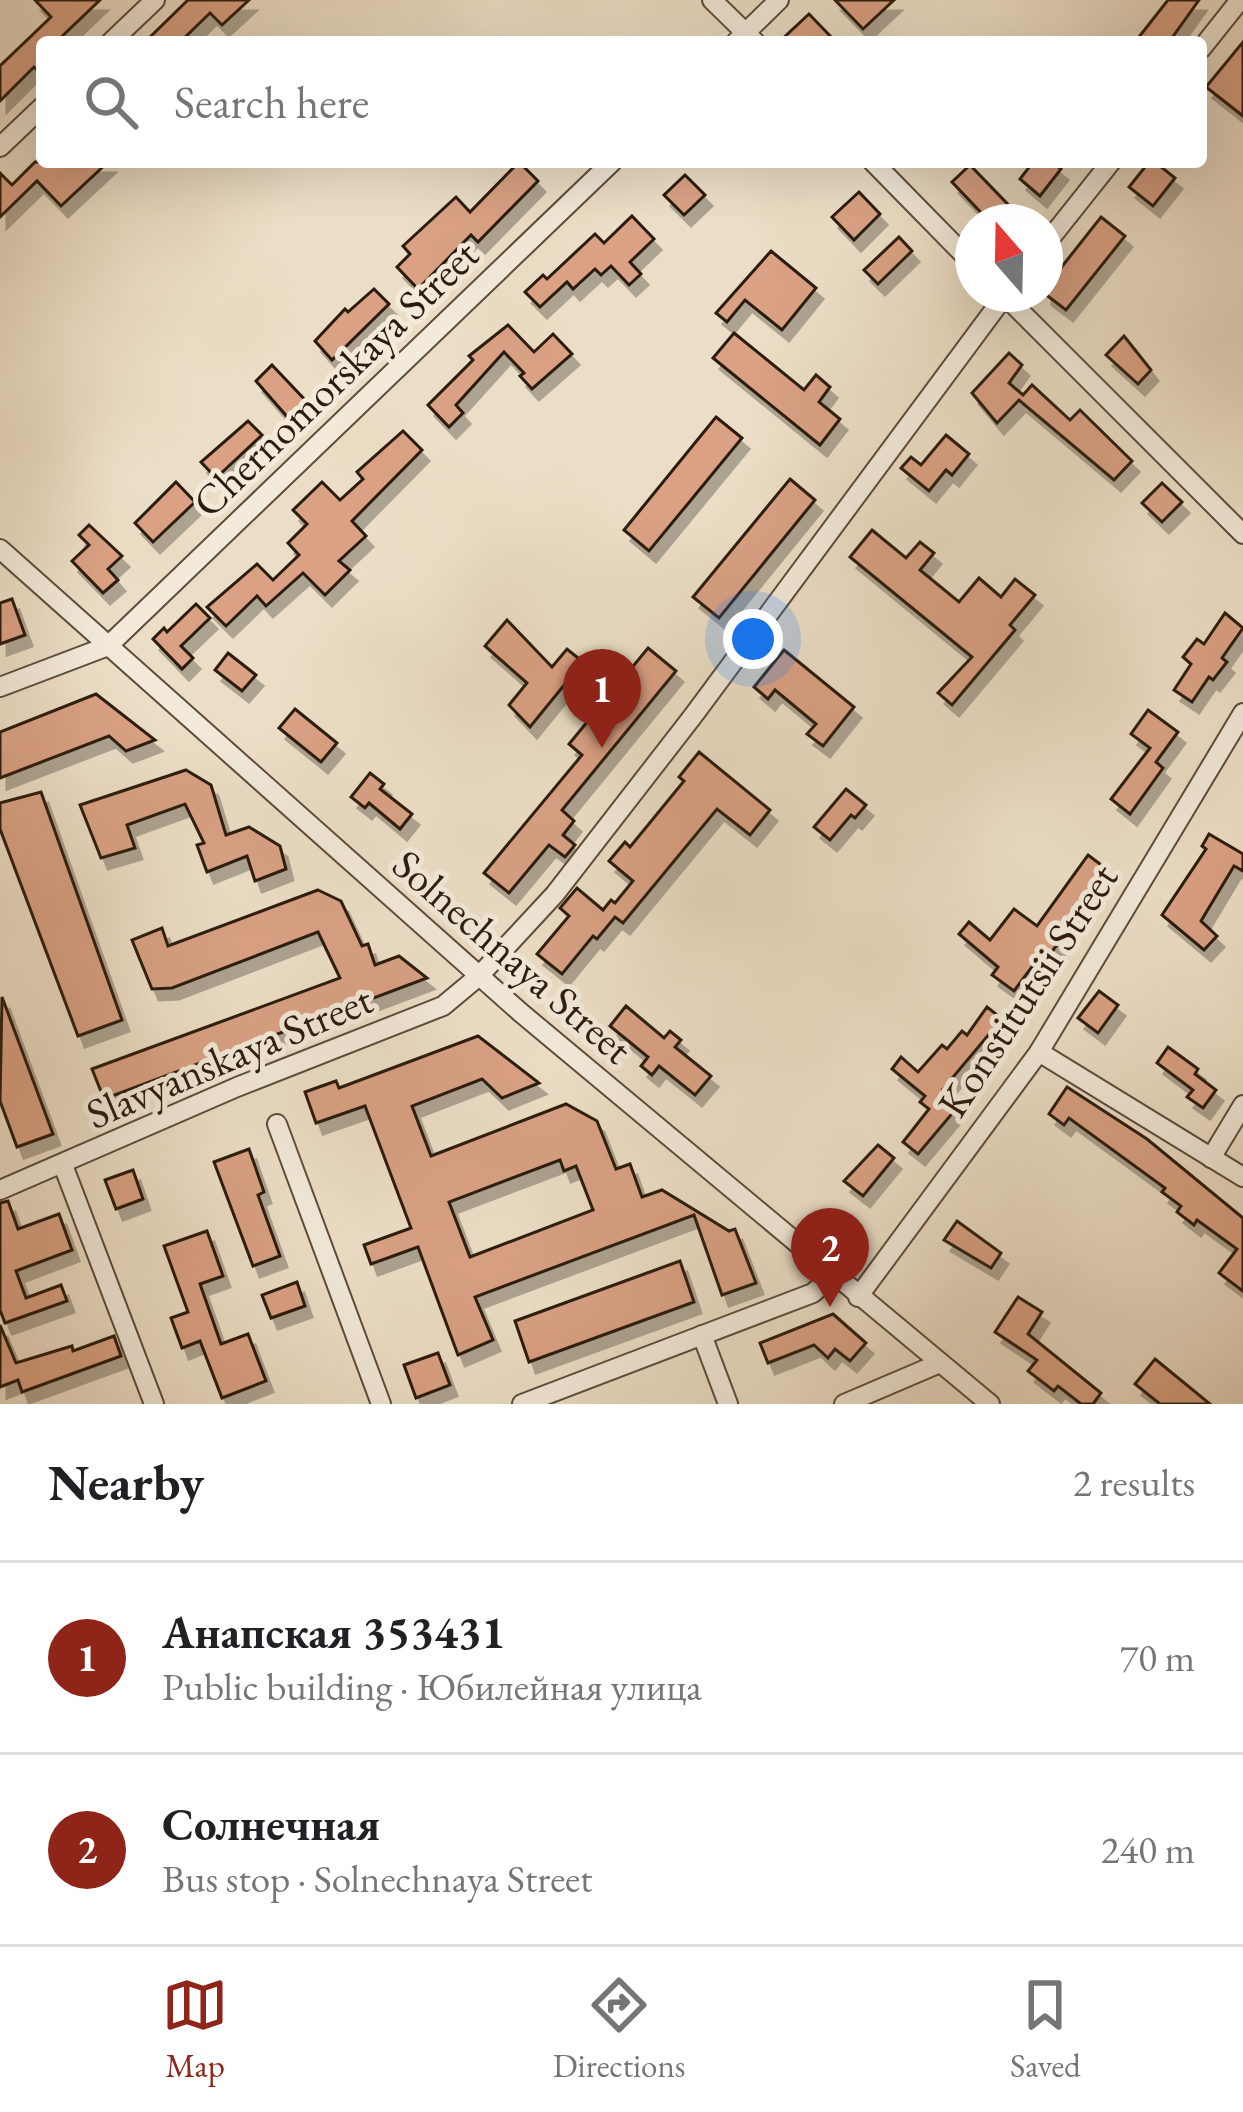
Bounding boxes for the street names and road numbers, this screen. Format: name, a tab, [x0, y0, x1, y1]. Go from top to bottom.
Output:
street label: Chernomorskaya Street	[181, 228, 490, 529]
street label: Solnechnaya Street	[381, 837, 644, 1076]
street label: Konstitutsii Street	[925, 853, 1130, 1128]
street label: Slavyanskaya Street	[78, 971, 381, 1141]

